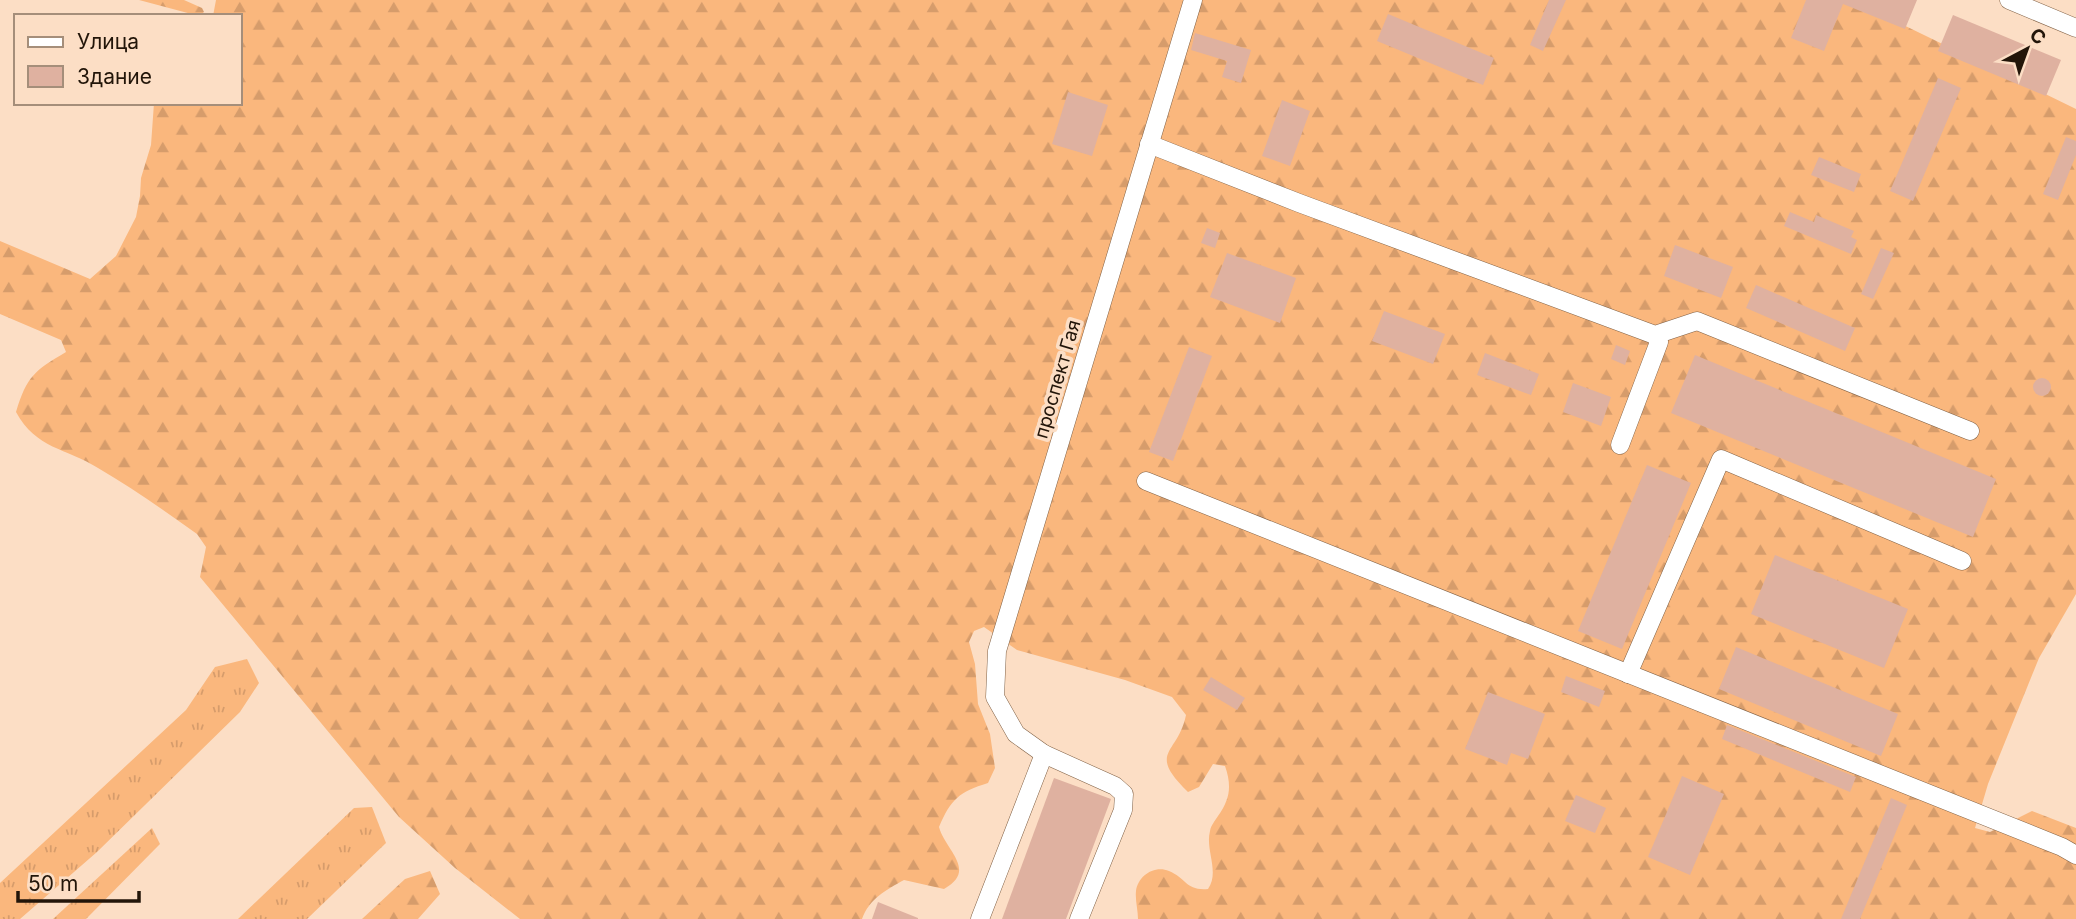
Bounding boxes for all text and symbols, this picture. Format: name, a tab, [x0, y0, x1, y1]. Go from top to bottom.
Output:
legend	[14, 14, 242, 105]
north arrow	[1992, 14, 2062, 84]
text: С	[2025, 23, 2051, 50]
text: Улица	[77, 29, 139, 54]
text: Здание	[77, 64, 152, 89]
street label: проспект Гая	[1030, 317, 1085, 441]
scale bar	[18, 860, 138, 904]
text: 50 m	[28, 871, 78, 896]

